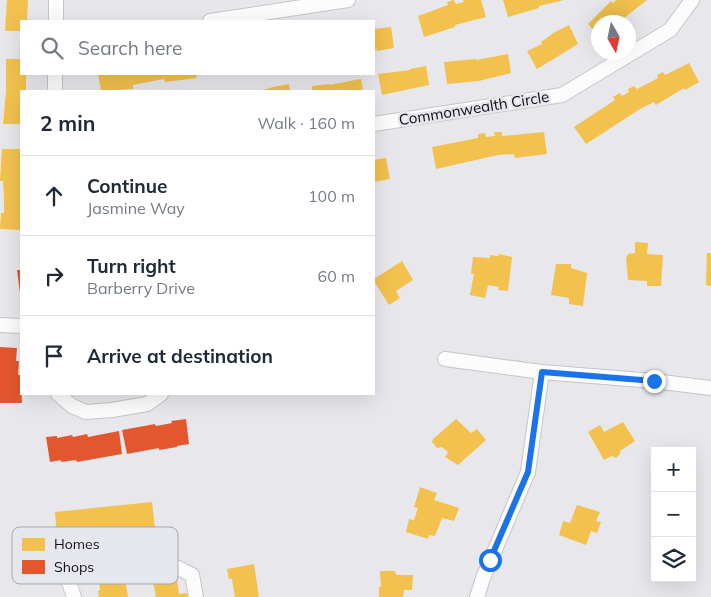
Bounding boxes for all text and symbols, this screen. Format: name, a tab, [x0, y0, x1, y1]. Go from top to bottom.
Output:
north arrow	[591, 15, 636, 60]
search box	[20, 20, 375, 75]
icon: search	[38, 34, 66, 62]
text: Search here	[78, 36, 182, 60]
street label: Commonwealth Circle	[398, 87, 550, 129]
text: 2 min	[40, 110, 95, 136]
text: Walk · 160 m	[257, 113, 355, 133]
text: Continue	[87, 174, 167, 198]
icon: ahead	[40, 182, 68, 210]
text: 100 m	[308, 186, 355, 206]
text: Jasmine Way	[87, 198, 185, 218]
text: Turn right	[87, 254, 176, 278]
icon: right	[40, 262, 68, 290]
text: 60 m	[318, 266, 355, 286]
text: Barberry Drive	[87, 278, 195, 298]
icon: arrive	[40, 342, 68, 370]
text: Arrive at destination	[87, 344, 273, 368]
route end	[643, 370, 666, 393]
map controls	[651, 447, 696, 582]
button: +	[651, 447, 696, 492]
button: −	[651, 492, 696, 537]
legend	[12, 527, 178, 584]
text: Homes	[54, 535, 100, 553]
button: layers	[651, 537, 696, 582]
route start	[479, 549, 502, 572]
text: Shops	[54, 558, 94, 576]

